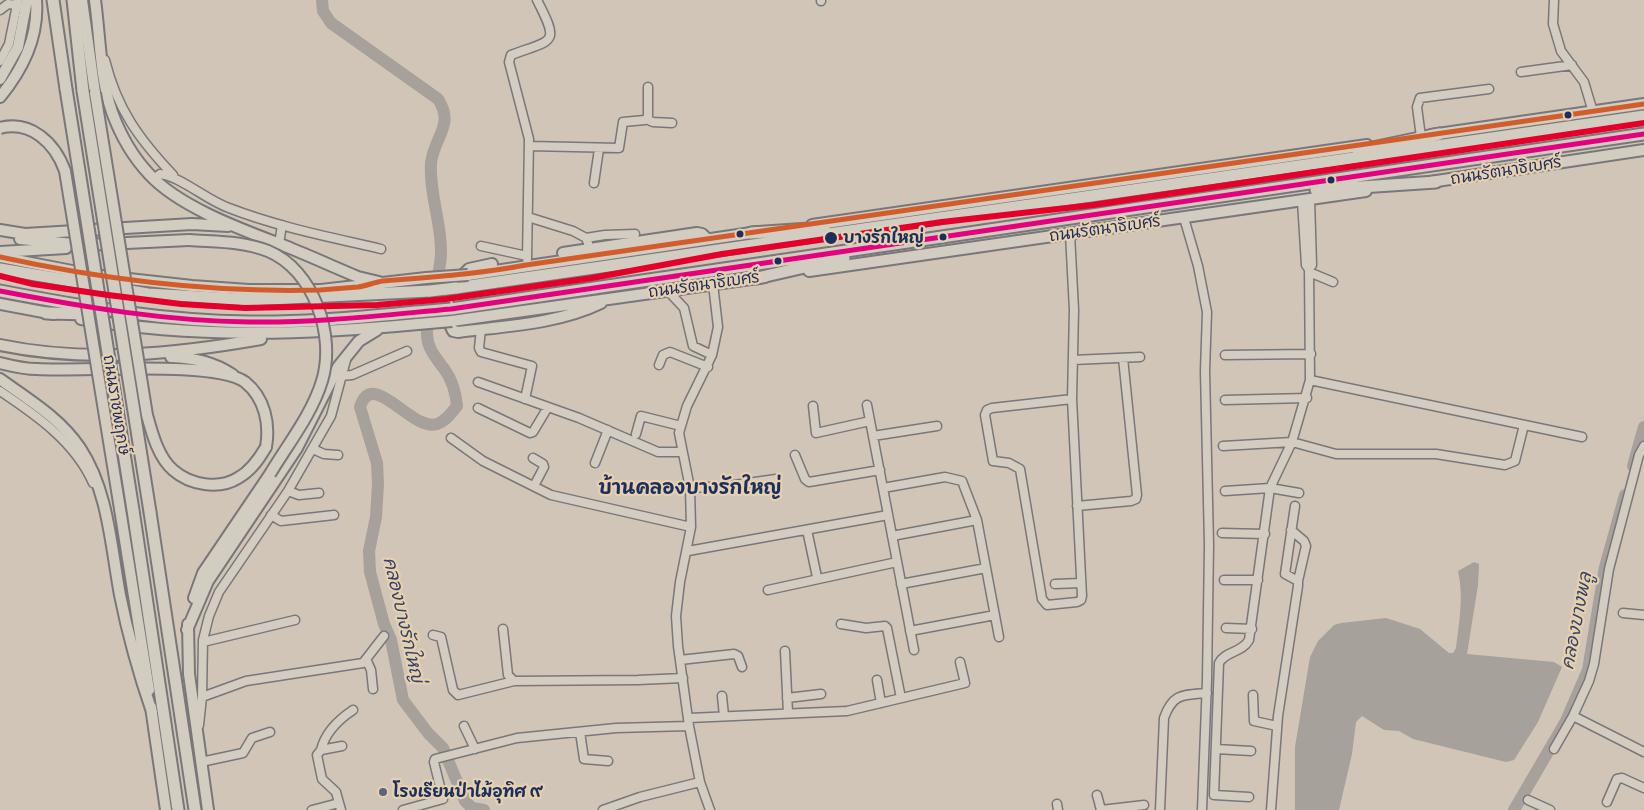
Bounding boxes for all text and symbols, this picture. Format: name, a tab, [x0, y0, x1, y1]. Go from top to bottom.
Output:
unlabelled marker	[1563, 110, 1573, 120]
street label: ถนนรัตนาธิเบศร์	[1449, 153, 1563, 189]
unlabelled marker	[1326, 175, 1336, 185]
street label: ถนนรัตนาธิเบศร์	[1048, 212, 1162, 246]
place label: บางรักใหญ่	[843, 228, 924, 248]
unlabelled marker	[735, 229, 745, 239]
marker: บางรักใหญ่	[823, 230, 839, 246]
unlabelled marker	[938, 232, 948, 242]
unlabelled marker	[773, 256, 783, 266]
street label: ถนนรัตนาธิเบศร์	[647, 268, 761, 302]
street label: ถนนราชพฤกษ์	[99, 354, 133, 456]
district label: บ้านคลองบางรักใหญ่	[599, 478, 781, 500]
water label: คลองบางรักใหญ่	[378, 555, 428, 685]
water label: คลองบางพลู	[1557, 571, 1597, 671]
place label: โรงเรียนป่าไม้อุทิศ ๙	[393, 782, 542, 802]
marker: โรงเรียนป่าไม้อุทิศ ๙	[377, 786, 389, 798]

